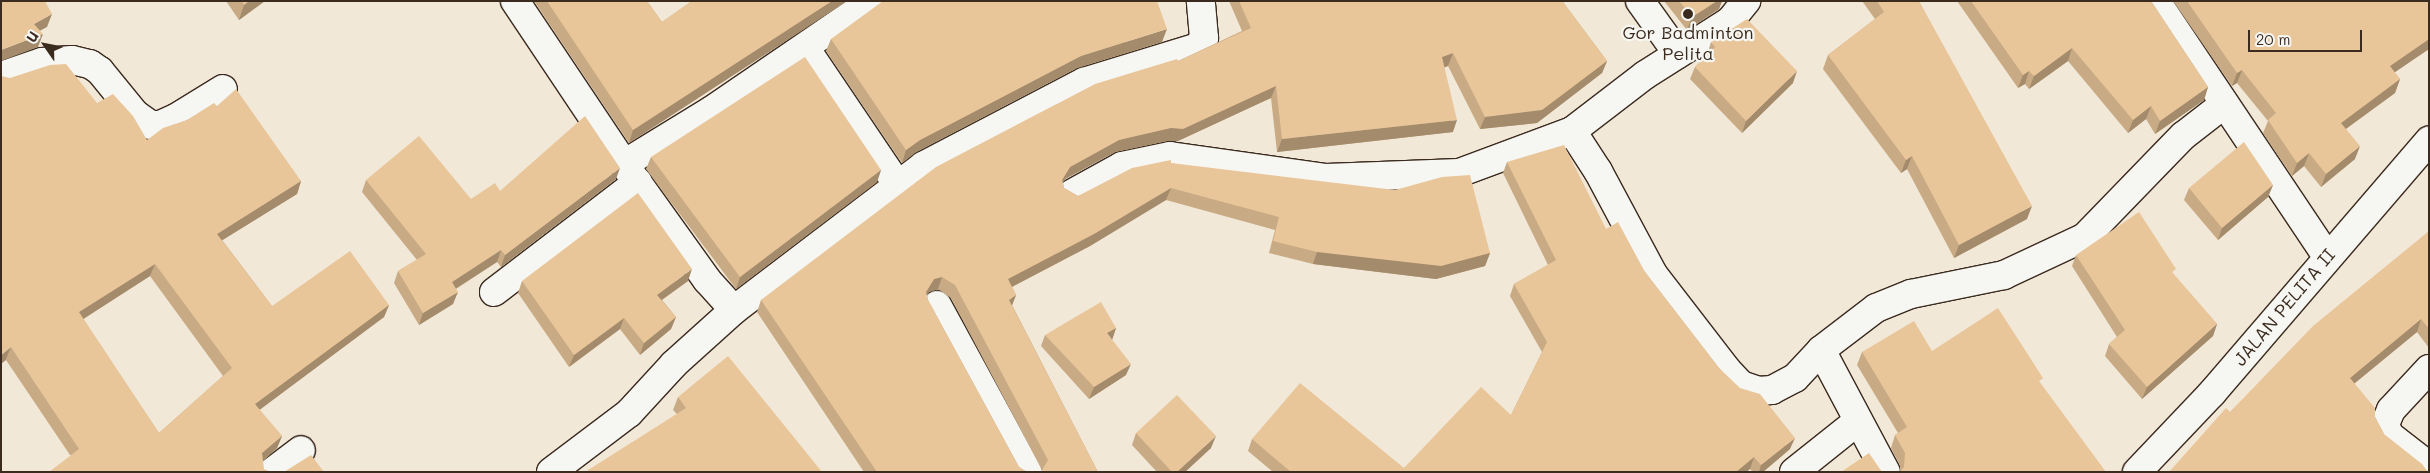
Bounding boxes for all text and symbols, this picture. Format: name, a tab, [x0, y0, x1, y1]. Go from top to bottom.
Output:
marker: Gor Badminton Pelita	[1682, 8, 1694, 20]
north arrow	[20, 20, 70, 70]
scale bar	[2250, 20, 2364, 52]
place label: Gor Badminton Pelita	[1622, 22, 1754, 64]
text: U	[21, 27, 43, 46]
text: 20 m	[2256, 29, 2290, 49]
street label: JALAN PELITA II	[2229, 244, 2339, 370]

